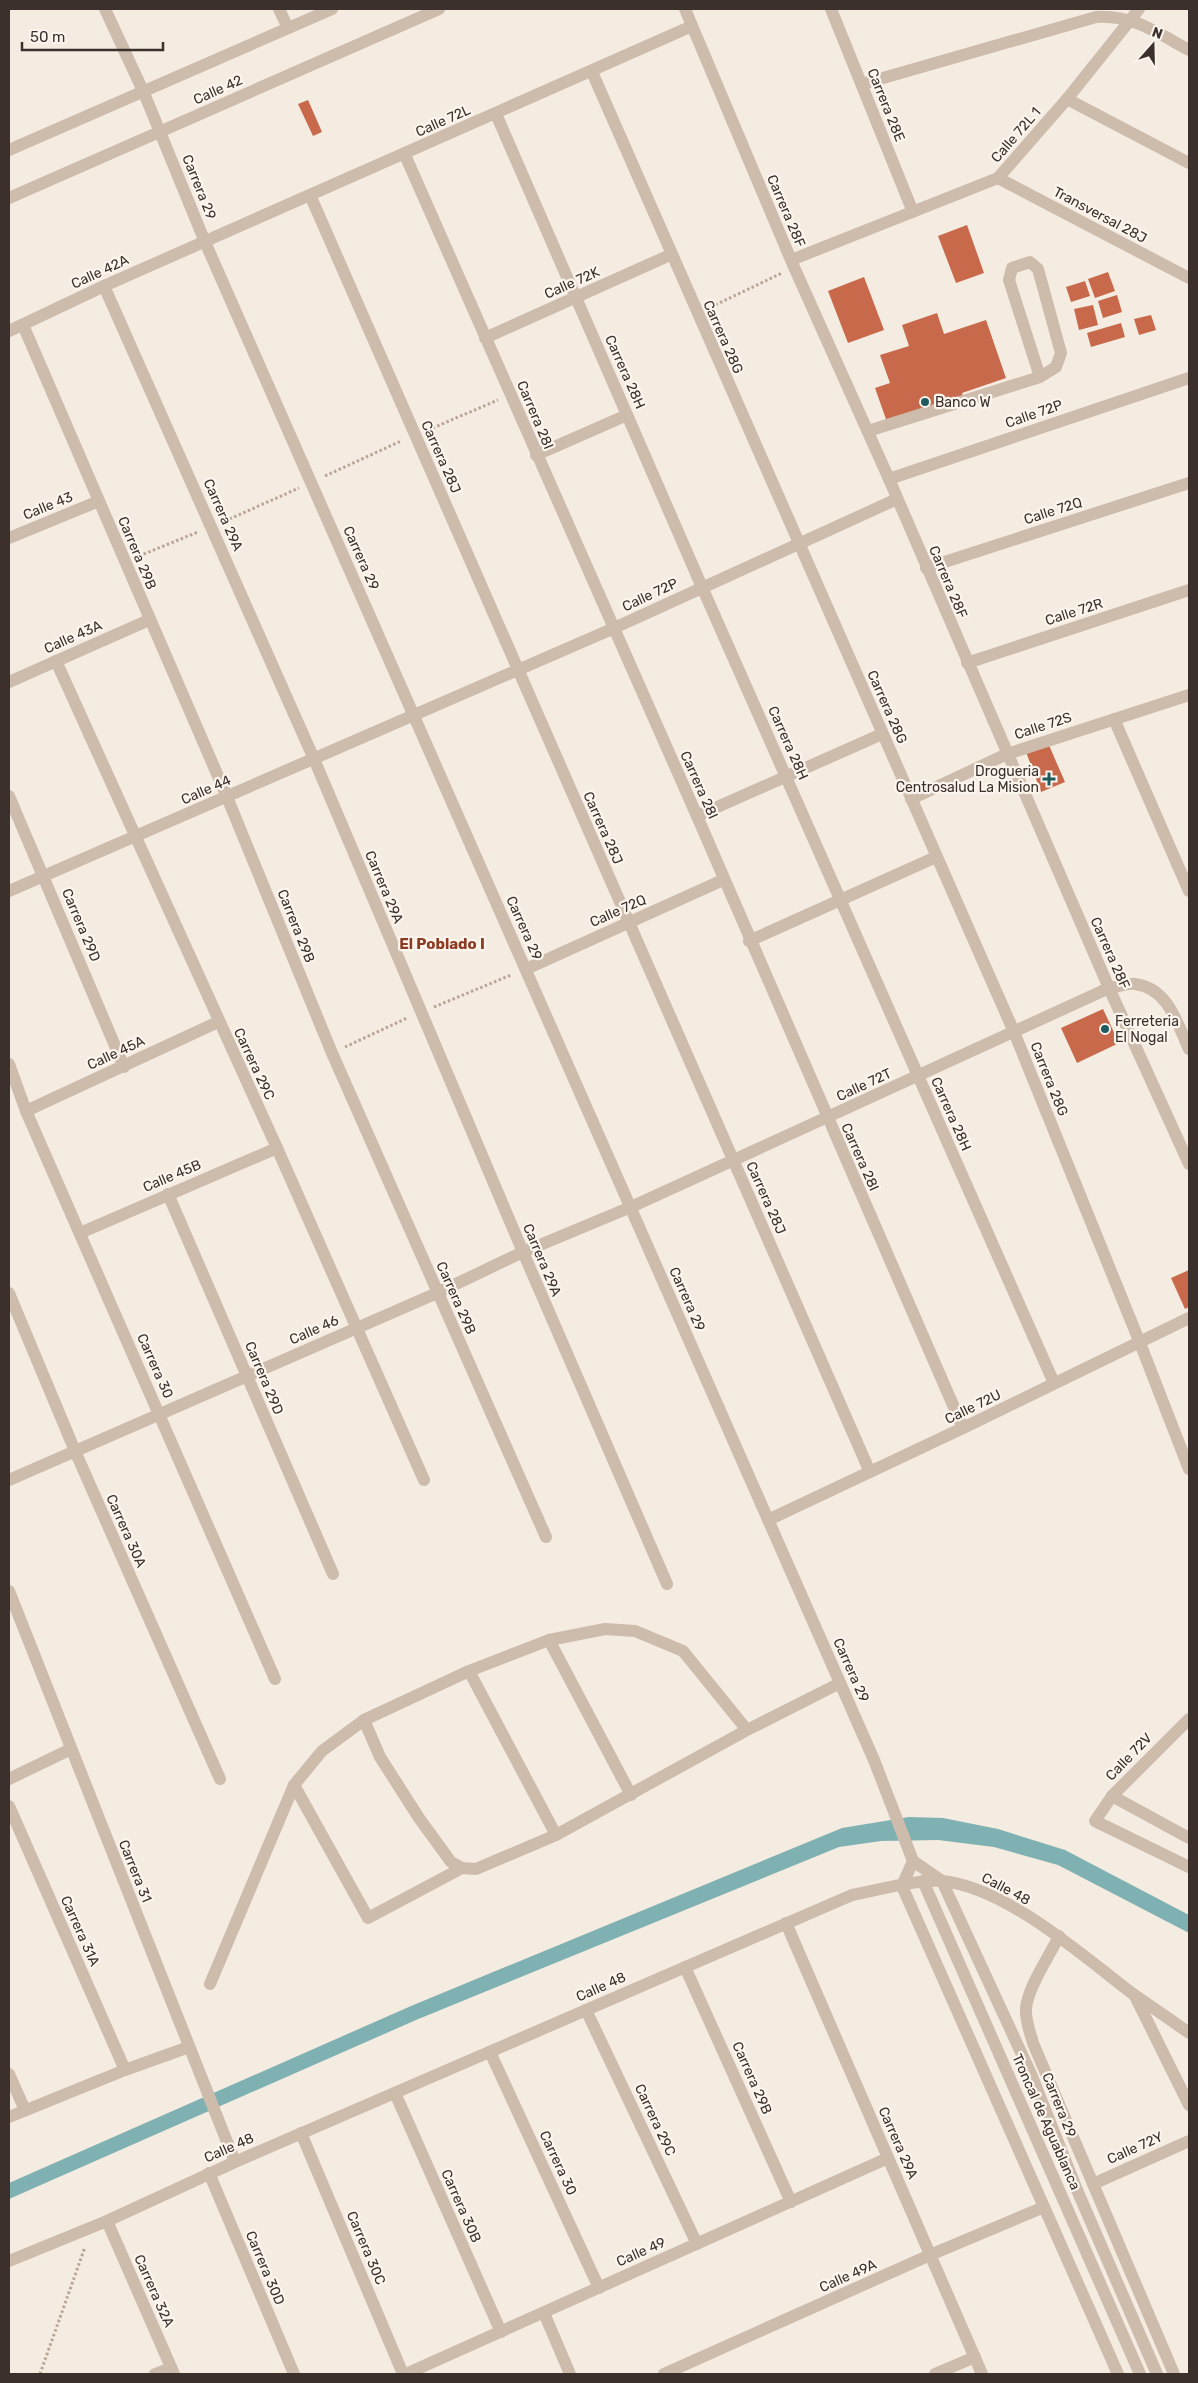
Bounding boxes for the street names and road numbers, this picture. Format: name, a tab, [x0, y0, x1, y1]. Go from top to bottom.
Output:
street label: Carrera 28E	[864, 66, 908, 144]
street label: Calle 42	[191, 72, 245, 108]
street label: Calle 72L	[413, 101, 473, 141]
street label: Calle 72L 1	[987, 104, 1045, 166]
street label: Carrera 29	[178, 152, 220, 222]
street label: Carrera 28F	[763, 172, 809, 250]
street label: Transversal 28J	[1050, 183, 1150, 247]
street label: Calle 42A	[69, 251, 132, 293]
street label: Calle 72K	[542, 263, 603, 303]
street label: Carrera 28G	[699, 298, 747, 376]
street label: Carrera 28H	[601, 333, 649, 411]
street label: Carrera 28I	[513, 378, 557, 452]
street label: Calle 72P	[1003, 396, 1065, 432]
street label: Carrera 28J	[417, 418, 465, 496]
street label: Carrera 29A	[200, 476, 247, 554]
street label: Calle 43	[21, 488, 75, 524]
street label: Calle 72Q	[1022, 494, 1084, 528]
street label: Carrera 29B	[114, 514, 160, 592]
street label: Carrera 29	[339, 523, 383, 593]
street label: Carrera 28F	[925, 543, 971, 621]
street label: Calle 72P	[619, 575, 681, 615]
street label: Calle 72R	[1043, 595, 1105, 629]
street label: Calle 43A	[41, 616, 105, 657]
street label: Carrera 28G	[863, 668, 911, 746]
street label: Carrera 28H	[764, 704, 812, 782]
street label: Calle 72S	[1012, 709, 1074, 743]
street label: Carrera 28I	[676, 748, 722, 822]
street label: Calle 44	[179, 771, 234, 808]
street label: Carrera 28J	[579, 789, 627, 867]
street label: Carrera 29A	[361, 848, 407, 926]
street label: Carrera 29D	[58, 886, 104, 964]
street label: Carrera 29B	[274, 887, 318, 965]
street label: Calle 72Q	[587, 891, 649, 931]
street label: Carrera 29	[502, 893, 546, 963]
street label: Carrera 28F	[1087, 914, 1133, 992]
street label: Carrera 29C	[230, 1025, 278, 1103]
street label: Calle 45A	[85, 1032, 148, 1074]
street label: Carrera 28G	[1026, 1039, 1072, 1119]
street label: Calle 72T	[834, 1065, 894, 1105]
street label: Carrera 28H	[927, 1075, 975, 1153]
street label: Carrera 28I	[837, 1120, 883, 1194]
street label: Calle 45B	[140, 1156, 204, 1196]
street label: Carrera 28J	[742, 1159, 790, 1237]
street label: Carrera 29A	[519, 1221, 565, 1299]
street label: Carrera 29B	[432, 1259, 480, 1337]
street label: Carrera 29	[665, 1264, 709, 1334]
street label: Calle 46	[287, 1312, 341, 1348]
street label: Carrera 30	[133, 1331, 177, 1401]
street label: Carrera 29D	[241, 1339, 287, 1417]
street label: Calle 72U	[942, 1386, 1004, 1428]
street label: Carrera 30A	[102, 1492, 150, 1571]
street label: Carrera 29	[829, 1635, 873, 1705]
street label: Calle 72V	[1102, 1730, 1156, 1784]
street label: Carrera 31	[115, 1837, 155, 1905]
street label: Calle 48	[979, 1869, 1033, 1909]
street label: Carrera 31A	[57, 1893, 103, 1969]
street label: Calle 48	[573, 1968, 629, 2005]
street label: Carrera 29B	[728, 2039, 776, 2117]
street label: Troncal de Aguablanca	[1008, 2051, 1084, 2193]
street label: Carrera 29	[1038, 2070, 1080, 2140]
street label: Carrera 29C	[631, 2081, 679, 2159]
street label: Carrera 29A	[875, 2104, 922, 2182]
street label: Carrera 30	[536, 2128, 580, 2198]
street label: Calle 72Y	[1104, 2128, 1166, 2168]
street label: Calle 48	[201, 2129, 257, 2166]
street label: Carrera 30B	[437, 2167, 485, 2245]
street label: Carrera 30C	[343, 2209, 389, 2287]
street label: Carrera 30D	[242, 2228, 288, 2308]
street label: Calle 49	[614, 2234, 668, 2270]
street label: Carrera 32A	[130, 2252, 178, 2331]
street label: Calle 49A	[817, 2256, 880, 2296]

